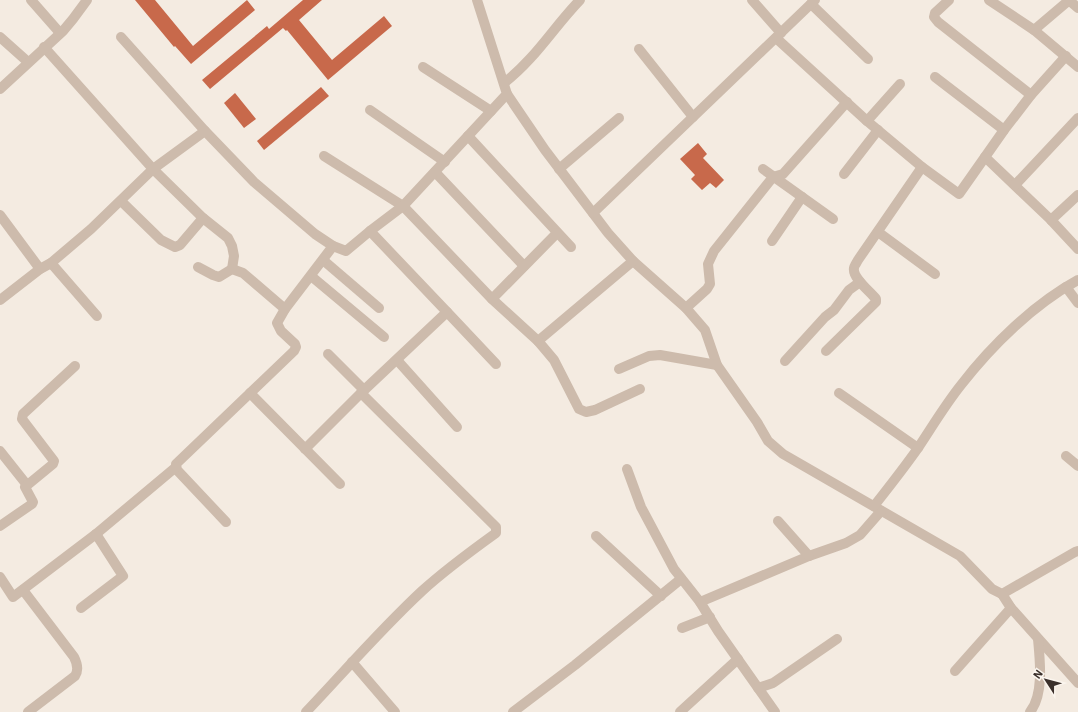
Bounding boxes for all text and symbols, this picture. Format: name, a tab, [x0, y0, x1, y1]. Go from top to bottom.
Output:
north arrow	[1026, 660, 1066, 700]
text: N	[1030, 667, 1046, 681]

